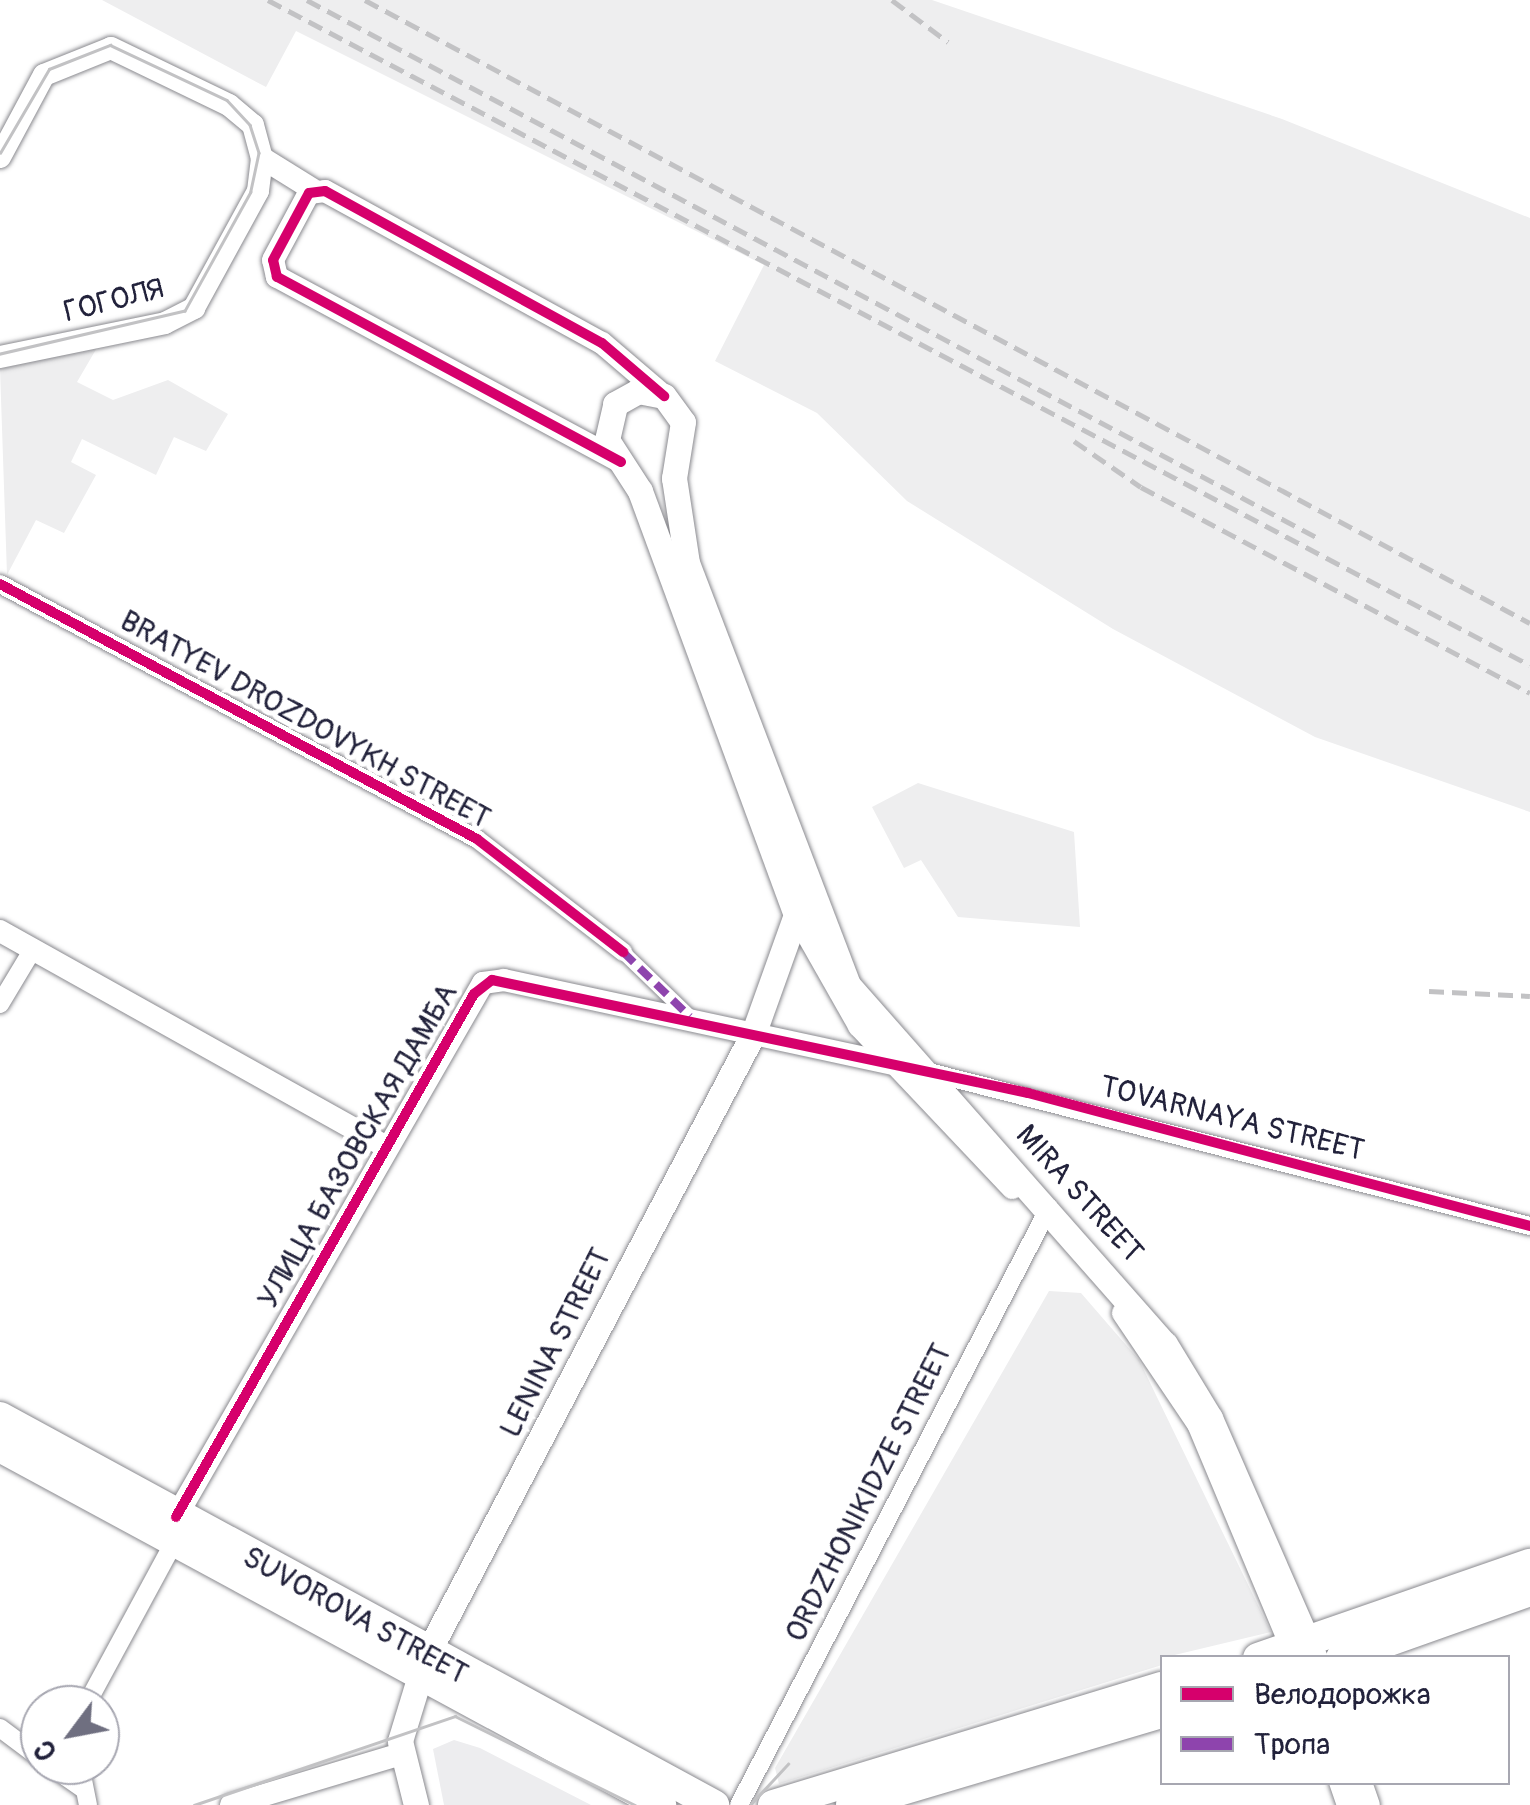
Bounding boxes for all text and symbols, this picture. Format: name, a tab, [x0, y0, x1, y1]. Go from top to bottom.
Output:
street label: ГОГОЛЯ	[60, 271, 168, 331]
street label: BRATYEV DROZDOVYKH STREET	[114, 603, 496, 837]
street label: УЛИЦА БАЗОВСКАЯ ДАМБА	[250, 977, 466, 1315]
street label: TOVARNAYA STREET	[1096, 1069, 1368, 1169]
street label: MIRA STREET	[1008, 1118, 1150, 1270]
street label: LENINA STREET	[493, 1242, 619, 1444]
street label: ORDZHONIKIDZE STREET	[778, 1338, 960, 1648]
street label: SUVOROVA STREET	[236, 1539, 474, 1693]
legend	[1160, 1655, 1510, 1785]
text: Велодорожка	[1254, 1676, 1431, 1713]
north arrow	[20, 1685, 120, 1785]
text: Тропа	[1254, 1726, 1330, 1763]
text: С	[26, 1734, 65, 1767]

